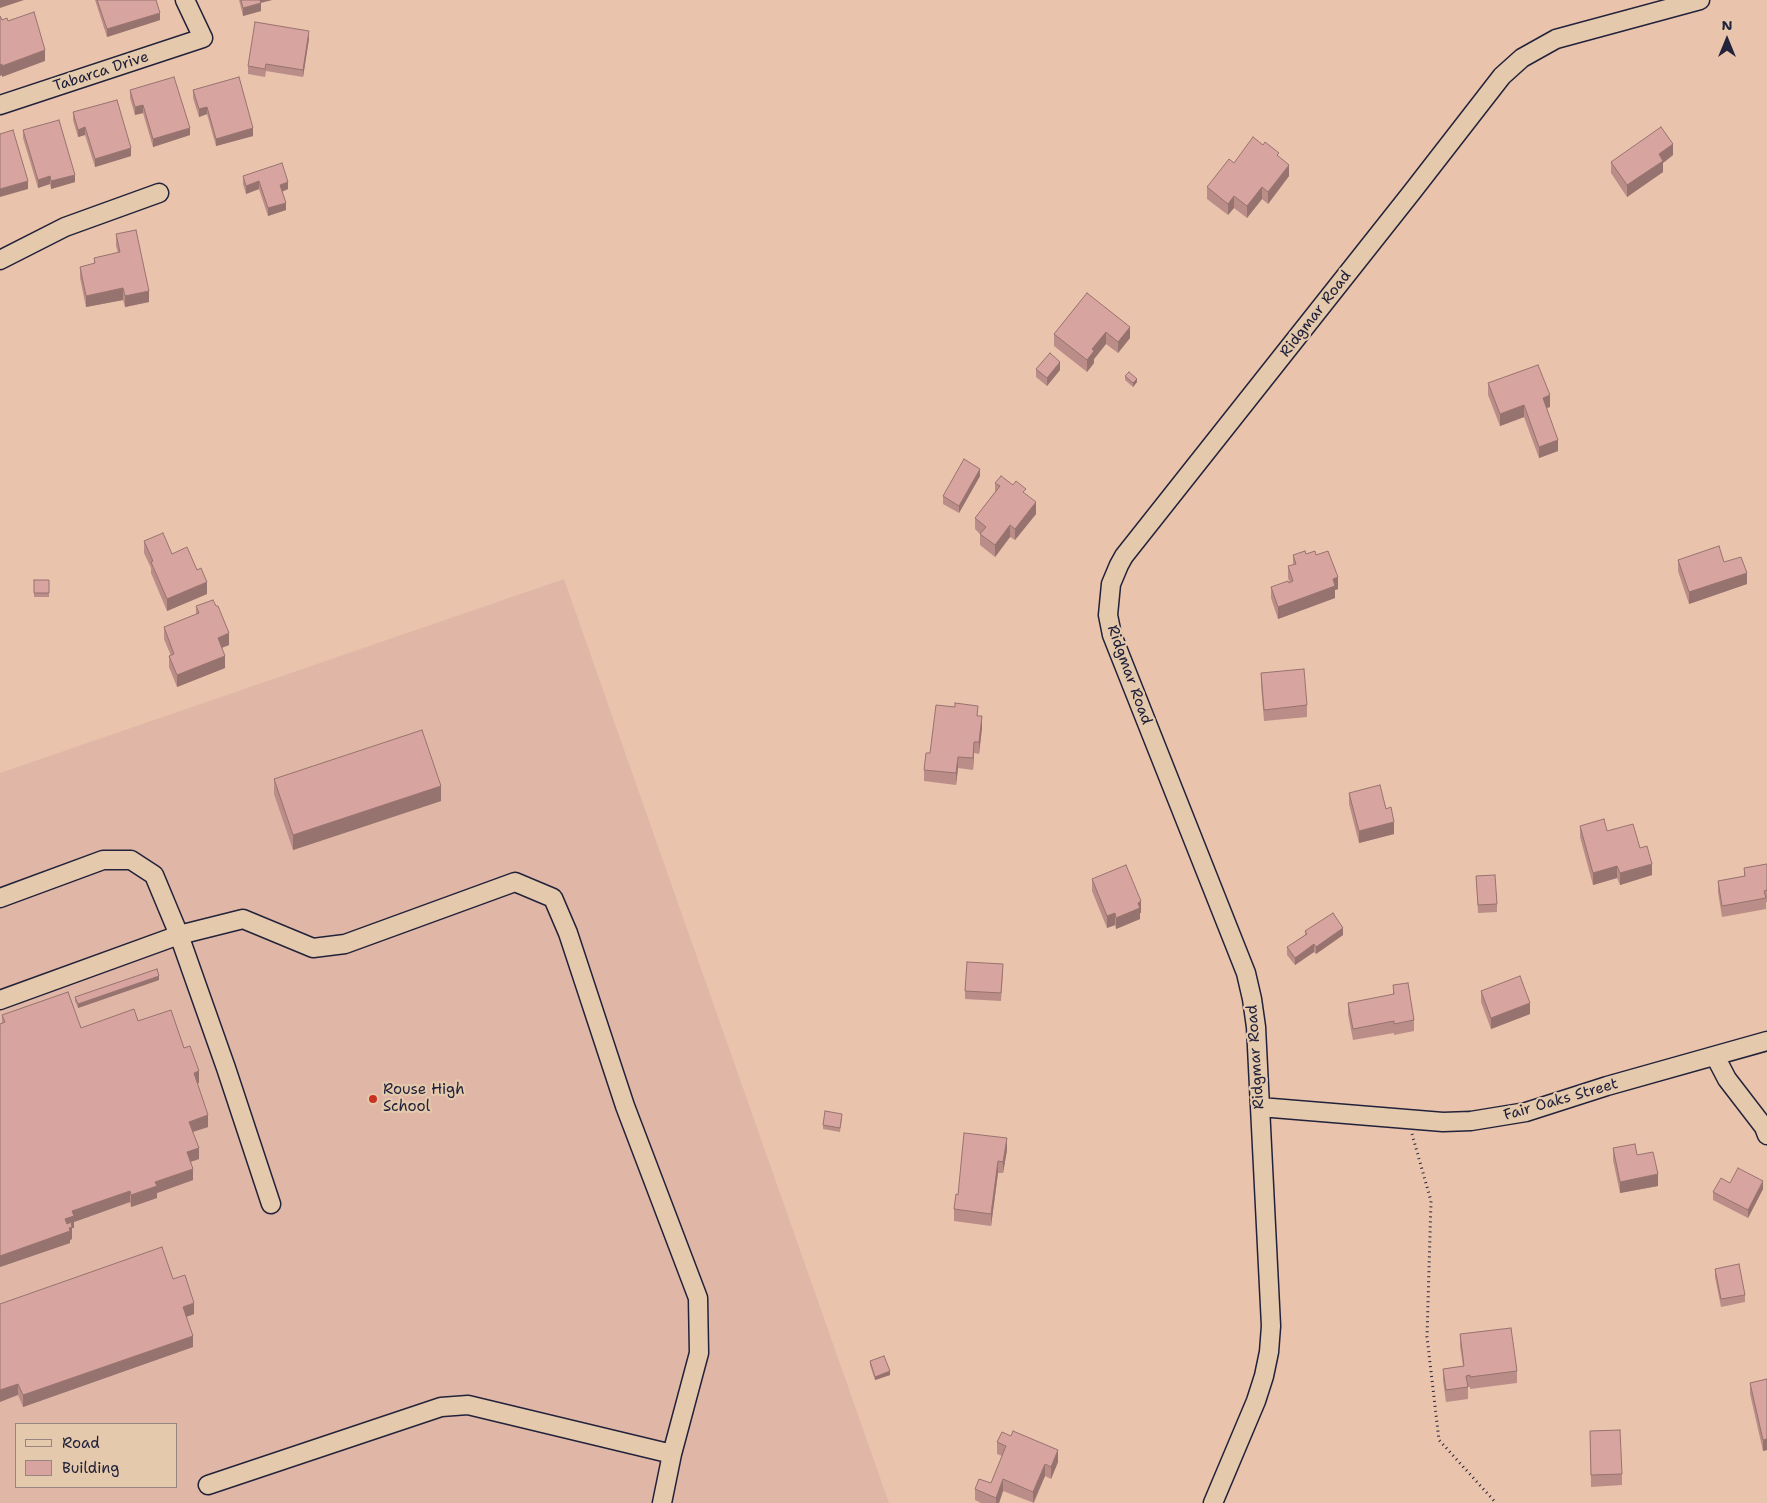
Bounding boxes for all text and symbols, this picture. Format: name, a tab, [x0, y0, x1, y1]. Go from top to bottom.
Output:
north arrow	[1702, 15, 1752, 65]
text: N	[1721, 16, 1733, 34]
street label: Tabarca Drive	[51, 48, 151, 96]
street label: Ridgmar Road	[1277, 267, 1355, 361]
street label: Ridgmar Road	[1103, 623, 1155, 727]
street label: Ridgmar Road	[1243, 1004, 1269, 1110]
street label: Fair Oaks Street	[1502, 1075, 1620, 1125]
place label: Rouse High School	[383, 1081, 465, 1116]
marker: Rouse High School	[367, 1093, 379, 1105]
legend	[15, 1423, 178, 1488]
text: Road	[62, 1433, 100, 1453]
text: Building	[62, 1458, 119, 1478]

